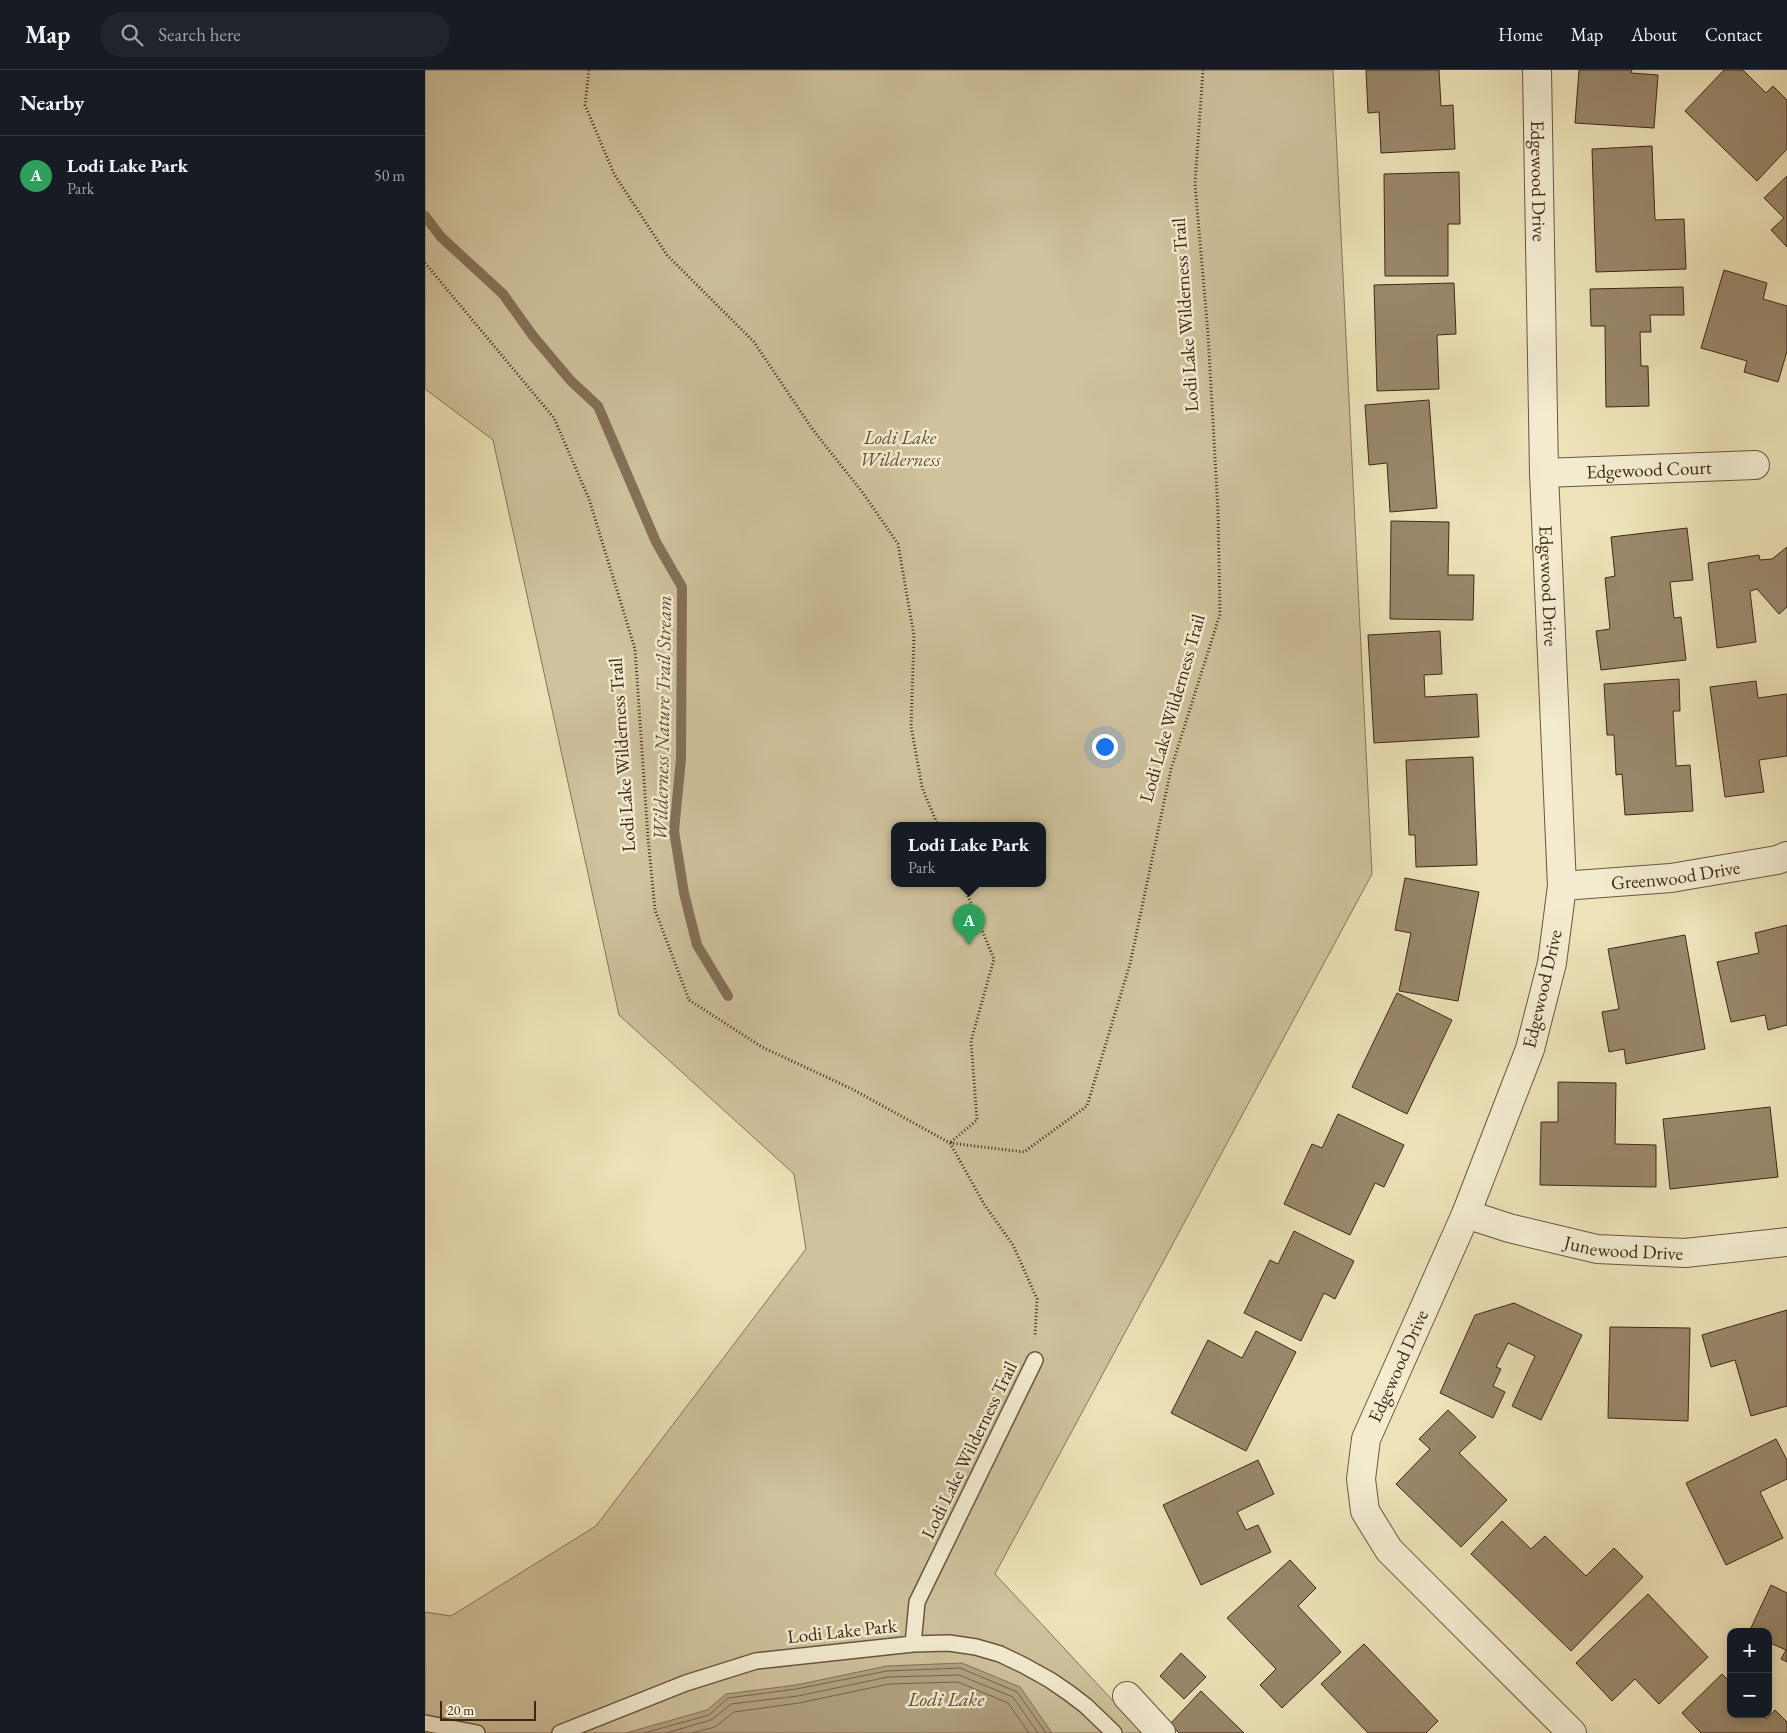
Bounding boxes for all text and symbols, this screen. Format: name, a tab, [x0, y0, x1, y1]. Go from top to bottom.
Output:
search box	[100, 12, 450, 57]
text: Map	[25, 19, 70, 50]
icon: search	[118, 21, 146, 49]
text: Search here	[158, 22, 241, 47]
text: Home	[1498, 23, 1543, 46]
text: Map	[1571, 23, 1603, 46]
text: About	[1631, 23, 1677, 46]
text: Contact	[1705, 23, 1762, 46]
text: Nearby	[20, 89, 84, 116]
street label: Edgewood Drive	[1525, 120, 1552, 242]
text: Lodi Lake Park	[67, 153, 188, 178]
text: A	[30, 165, 42, 186]
text: 50 m	[374, 165, 405, 186]
text: Park	[67, 178, 94, 199]
street label: Lodi Lake Wilderness Trail	[1166, 217, 1204, 413]
park label: Lodi Lake Wilderness	[860, 425, 941, 472]
street label: Edgewood Court	[1586, 454, 1712, 484]
street label: Edgewood Drive	[1534, 525, 1564, 647]
water label: Wilderness Nature Trail Stream	[647, 595, 677, 841]
street label: Lodi Lake Wilderness Trail	[1133, 611, 1211, 805]
street label: Lodi Lake Wilderness Trail	[603, 657, 641, 853]
your location	[1092, 734, 1118, 760]
popup	[891, 822, 1046, 887]
text: Lodi Lake Park	[908, 832, 1029, 857]
street label: Greenwood Drive	[1610, 854, 1742, 895]
text: Park	[908, 857, 935, 878]
pin: A	[953, 904, 985, 945]
street label: Edgewood Drive	[1516, 927, 1568, 1051]
street label: Junewood Drive	[1560, 1229, 1683, 1265]
street label: Edgewood Drive	[1362, 1306, 1434, 1426]
street label: Lodi Lake Wilderness Trail	[915, 1357, 1023, 1543]
street label: Lodi Lake Park	[786, 1613, 899, 1649]
map controls	[1727, 1628, 1772, 1718]
button: +	[1727, 1628, 1772, 1673]
button: −	[1727, 1673, 1772, 1718]
water label: Lodi Lake	[907, 1686, 984, 1712]
scale bar	[440, 1698, 536, 1721]
text: 20 m	[447, 1701, 474, 1719]

